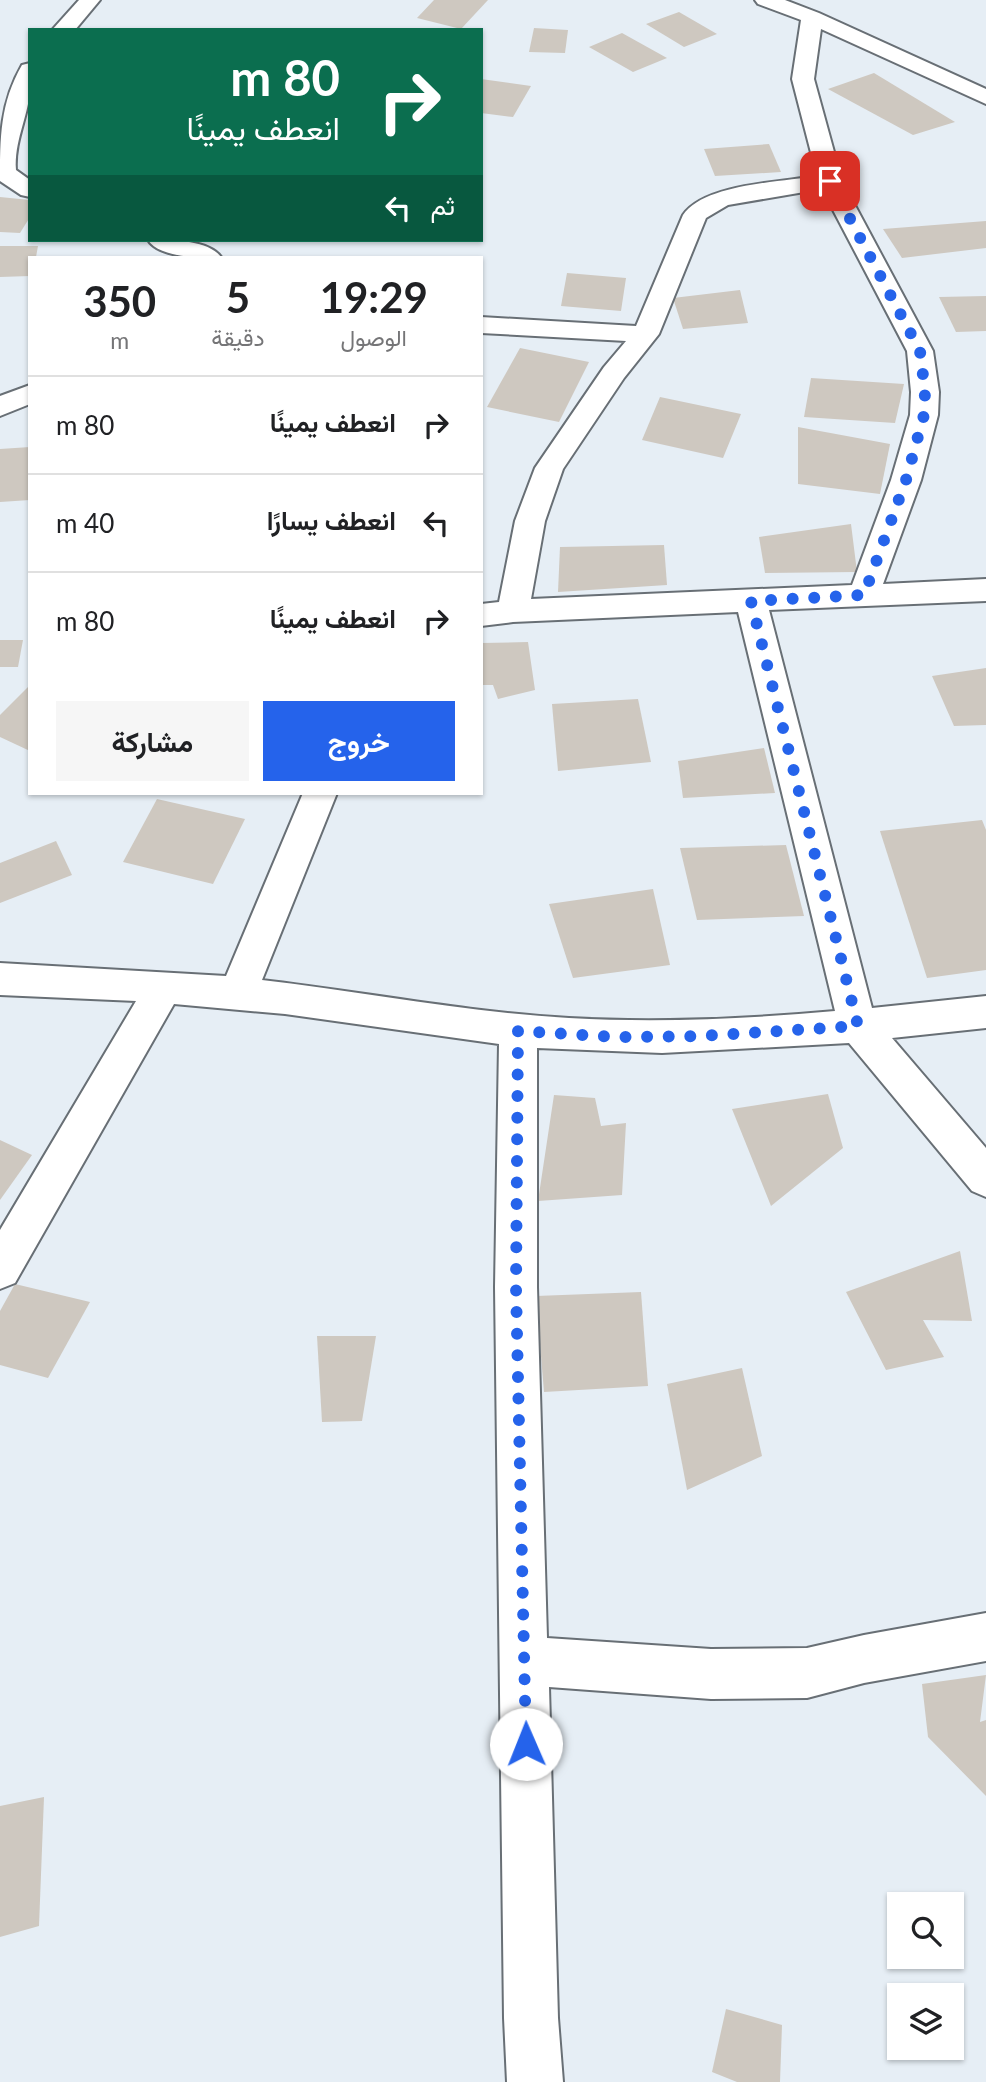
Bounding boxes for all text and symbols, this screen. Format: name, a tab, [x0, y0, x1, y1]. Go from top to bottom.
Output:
text: 80 m	[230, 48, 340, 106]
icon: right	[364, 56, 455, 147]
text: انعطف يمينًا	[187, 108, 340, 147]
pin	[800, 151, 860, 211]
icon: arrive	[811, 162, 849, 200]
icon: left	[379, 189, 417, 227]
text: ثم	[431, 189, 455, 221]
text: 5	[226, 272, 250, 322]
text: 19:29	[320, 272, 428, 322]
text: 350	[83, 276, 156, 326]
text: دقيقة	[211, 323, 265, 351]
text: الوصول	[341, 323, 407, 351]
text: m	[110, 326, 129, 354]
text: انعطف يمينًا	[270, 406, 396, 438]
icon: right	[417, 406, 455, 444]
text: 80 m	[56, 409, 114, 441]
text: انعطف يسارًا	[267, 504, 396, 536]
icon: left	[417, 504, 455, 542]
text: 40 m	[56, 507, 114, 539]
text: انعطف يمينًا	[270, 602, 396, 634]
icon: right	[417, 602, 455, 640]
text: 80 m	[56, 605, 114, 637]
button: مشاركة	[56, 701, 249, 781]
button: خروج	[263, 701, 455, 781]
position arrow	[489, 1707, 563, 1781]
map controls	[887, 1892, 964, 2060]
button: search	[887, 1892, 964, 1969]
button: layers	[887, 1983, 964, 2060]

